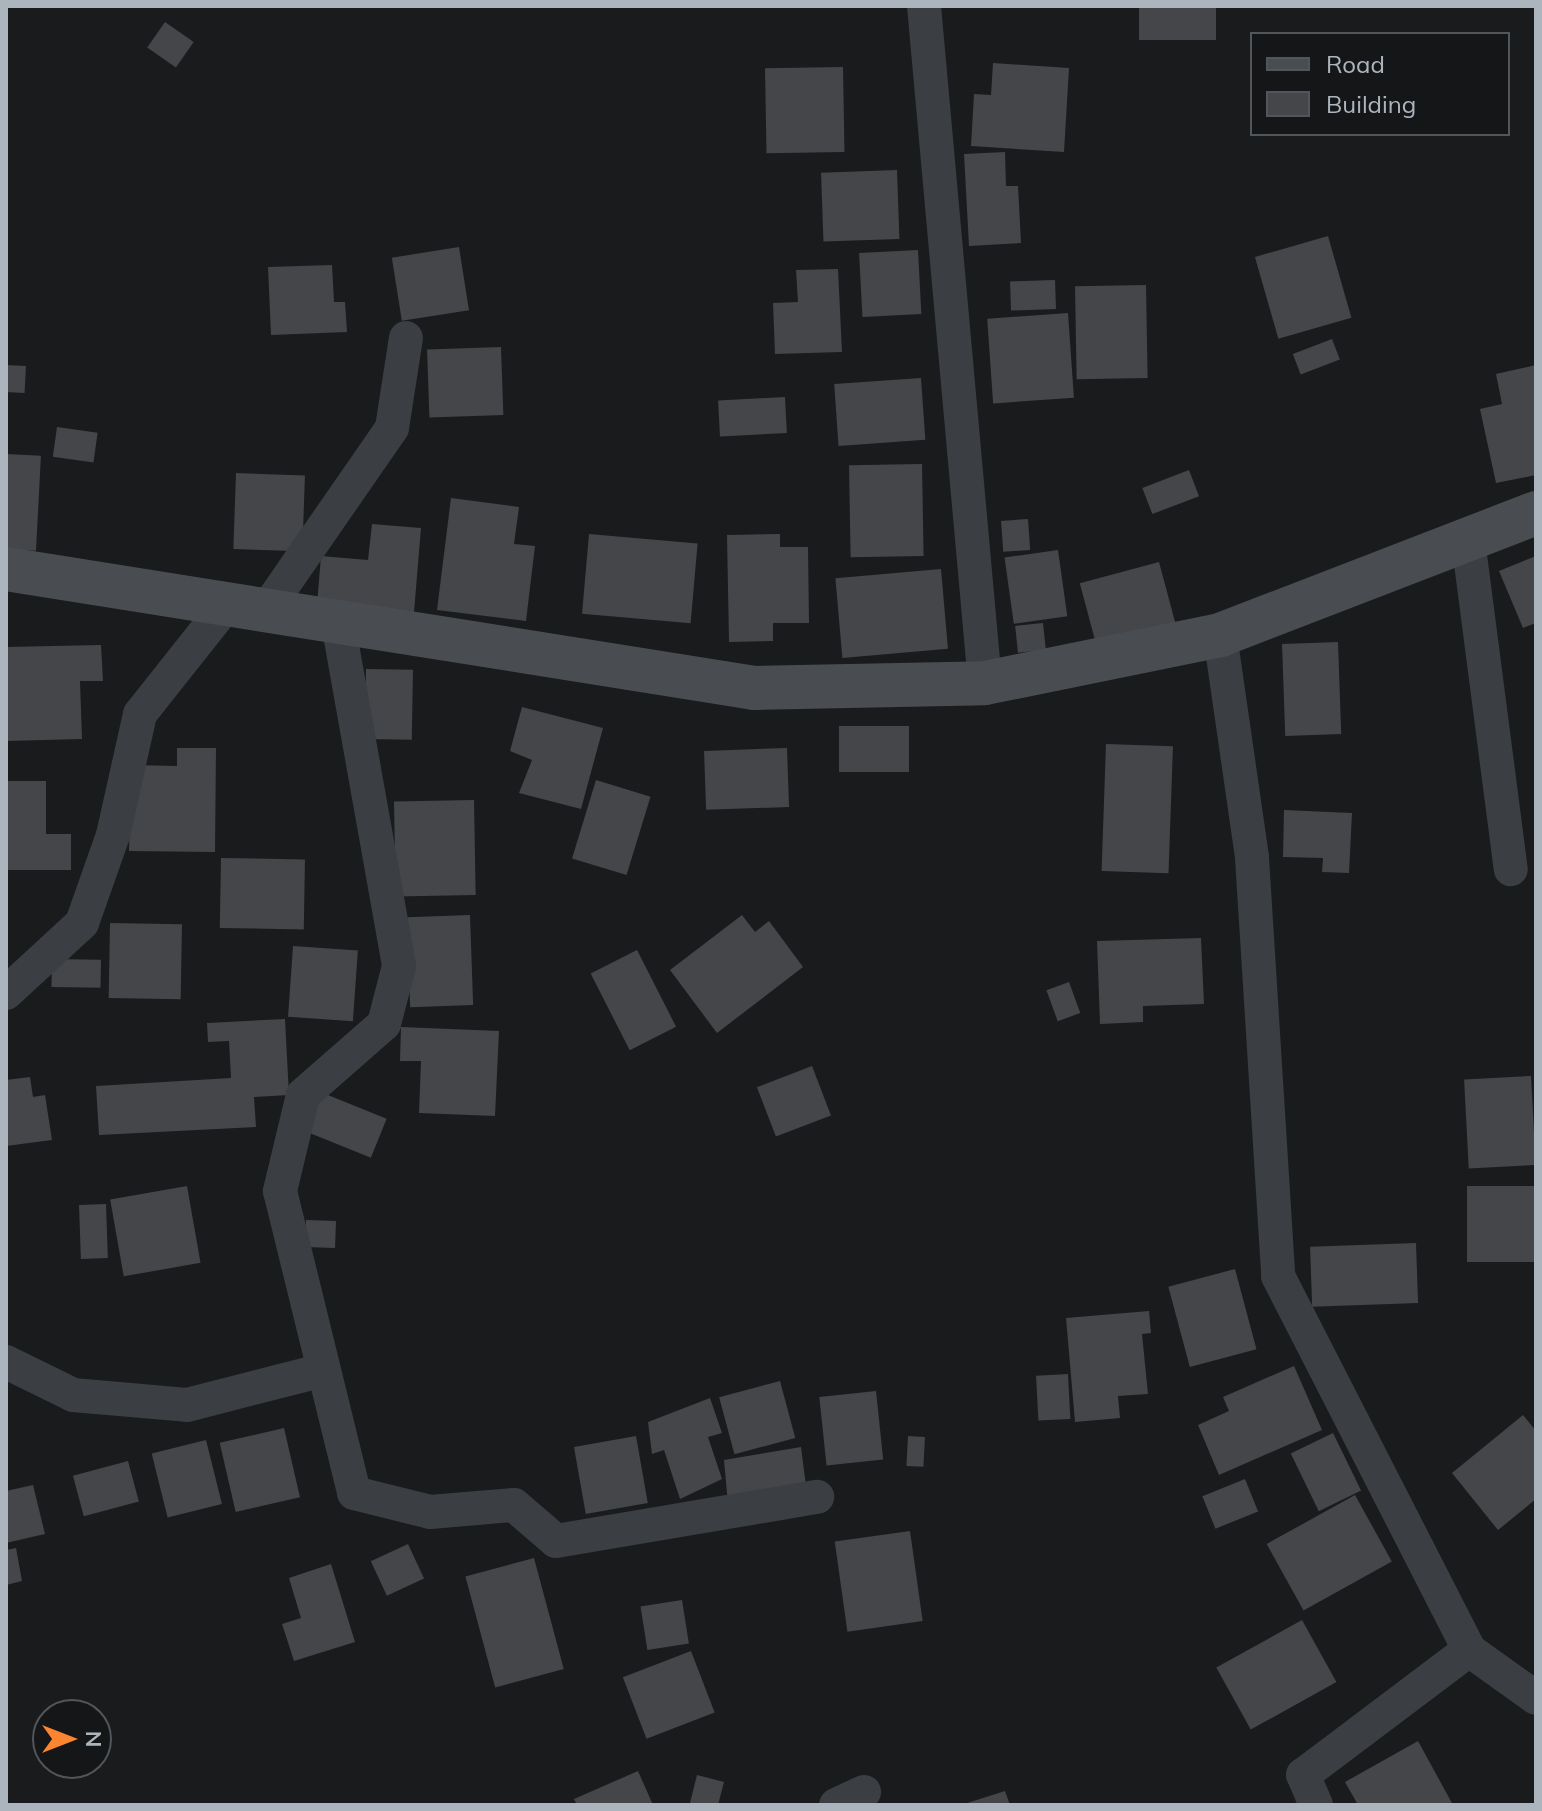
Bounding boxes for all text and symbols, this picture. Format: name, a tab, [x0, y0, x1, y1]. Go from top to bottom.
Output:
legend	[1250, 32, 1510, 136]
text: Road	[1326, 49, 1385, 79]
text: Building	[1326, 89, 1416, 119]
north arrow	[32, 1699, 112, 1779]
text: N	[80, 1731, 108, 1747]

